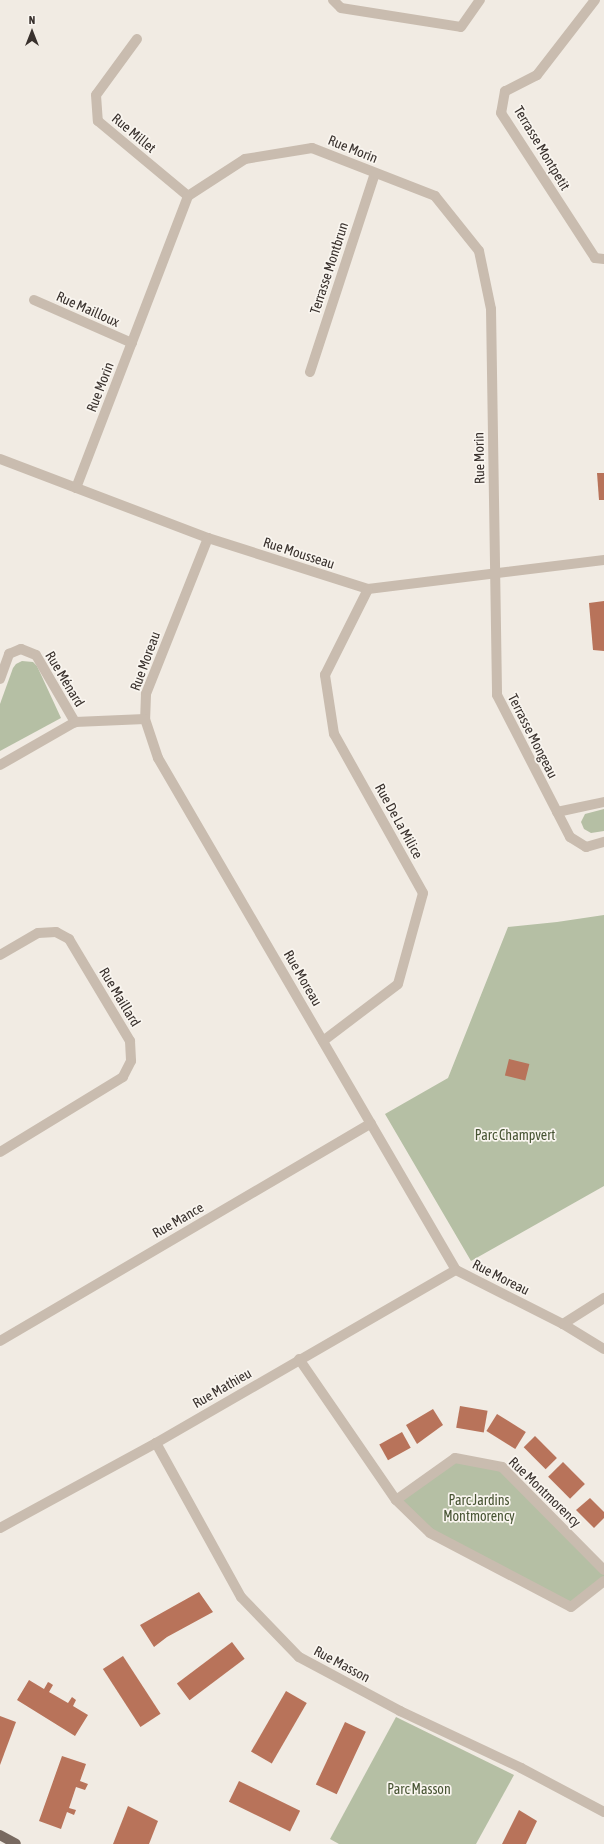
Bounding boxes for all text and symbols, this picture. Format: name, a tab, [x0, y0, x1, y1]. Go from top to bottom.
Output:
north arrow	[12, 12, 52, 52]
text: N	[29, 14, 35, 26]
street label: Terrasse Montpetit	[510, 103, 574, 193]
street label: Rue Millet	[109, 110, 159, 156]
street label: Rue Morin	[326, 131, 380, 167]
street label: Terrasse Montbrun	[306, 220, 352, 316]
street label: Rue Mailloux	[54, 288, 122, 330]
street label: Rue Morin	[83, 360, 117, 414]
street label: Rue Morin	[470, 432, 488, 484]
street label: Rue Mousseau	[261, 534, 337, 572]
street label: Rue Moreau	[127, 629, 163, 693]
street label: Rue Ménard	[42, 648, 88, 710]
street label: Terrasse Mongeau	[505, 691, 561, 781]
street label: Rue De La Milice	[372, 781, 426, 861]
street label: Rue Moreau	[280, 947, 326, 1009]
street label: Rue Maillard	[96, 964, 144, 1030]
park label: Parc Champvert	[475, 1127, 555, 1143]
street label: Rue Mance	[149, 1199, 207, 1241]
street label: Rue Moreau	[470, 1255, 532, 1299]
street label: Rue Mathieu	[190, 1364, 254, 1412]
street label: Rue Montmorency	[505, 1453, 585, 1531]
park label: Parc Jardins Montmorency	[443, 1492, 515, 1524]
street label: Rue Masson	[311, 1642, 373, 1686]
park label: Parc Masson	[387, 1781, 451, 1797]

